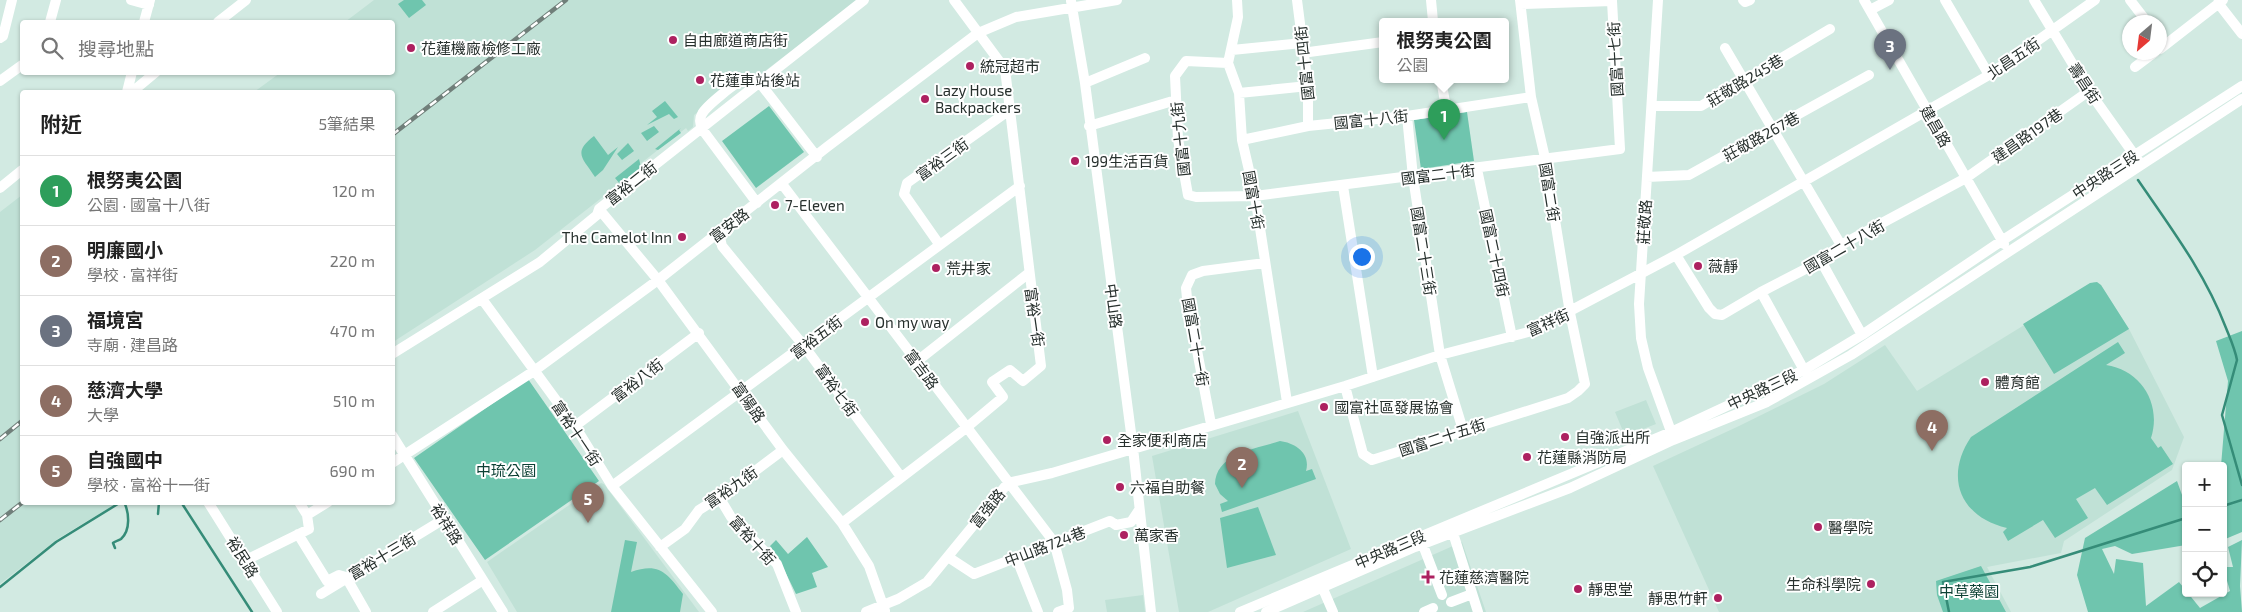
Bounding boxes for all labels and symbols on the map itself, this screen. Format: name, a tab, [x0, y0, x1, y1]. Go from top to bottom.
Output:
north arrow	[2122, 15, 2167, 60]
street label: 國富十七街	[1604, 21, 1626, 97]
street label: 國富十四街	[1291, 25, 1317, 101]
pin: 3	[1874, 29, 1906, 70]
place label: 自由廊道商店街	[683, 31, 788, 49]
marker: 自由廊道商店街	[667, 34, 679, 46]
street label: 北昌五街	[1983, 34, 2043, 82]
place label: 花蓮機廠檢修工廠	[421, 39, 541, 57]
marker: 花蓮機廠檢修工廠	[405, 42, 417, 54]
street label: 莊敬路245巷	[1704, 50, 1786, 110]
place label: 統冠超市	[980, 57, 1040, 75]
street label: 壽昌街	[2065, 59, 2105, 107]
marker: 統冠超市	[964, 60, 976, 72]
place label: 花蓮車站後站	[710, 71, 800, 89]
marker: 花蓮車站後站	[694, 74, 706, 86]
place label: Lazy House Backpackers	[935, 81, 1021, 116]
marker: Lazy House Backpackers	[919, 93, 931, 105]
pin: 1	[1428, 99, 1460, 140]
street label: 國富十九街	[1167, 101, 1193, 177]
street label: 建昌路	[1917, 102, 1955, 150]
street label: 建昌路197巷	[1988, 104, 2066, 166]
street label: 國富十八街	[1333, 106, 1409, 132]
street label: 莊敬路267巷	[1720, 108, 1802, 164]
street label: 富裕三街	[912, 134, 972, 184]
street label: 中央路三段	[2069, 146, 2141, 202]
place label: 199生活百貨	[1085, 152, 1168, 170]
marker: 199生活百貨	[1069, 155, 1081, 167]
street label: 富裕二街	[602, 157, 660, 209]
street label: 國富二十街	[1400, 160, 1476, 188]
street label: 國富二街	[1536, 161, 1564, 223]
street label: 國富十街	[1240, 169, 1268, 231]
place label: 7-Eleven	[785, 196, 845, 214]
marker: 7-Eleven	[769, 199, 781, 211]
street label: 莊敬路	[1634, 199, 1654, 245]
street label: 富安路	[706, 204, 752, 246]
street label: 國富二十三街	[1408, 205, 1440, 297]
street label: 國富二十四街	[1477, 207, 1513, 299]
street label: 國富二十八街	[1801, 216, 1887, 276]
place label: The Camelot Inn	[562, 228, 672, 246]
marker: The Camelot Inn	[676, 231, 688, 243]
your location	[1349, 244, 1375, 270]
place label: 薇靜	[1708, 257, 1738, 275]
place label: 荒井家	[946, 259, 991, 277]
marker: 薇靜	[1692, 260, 1704, 272]
marker: 荒井家	[930, 262, 942, 274]
street label: 中山路	[1102, 282, 1126, 330]
street label: 富裕一街	[1022, 286, 1048, 348]
street label: 國富二十一街	[1179, 296, 1213, 388]
street label: 富祥街	[1524, 305, 1572, 339]
street label: 富裕五街	[787, 312, 845, 362]
place label: On my way	[875, 313, 949, 331]
marker: On my way	[859, 316, 871, 328]
street label: 富吉路	[901, 346, 943, 392]
street label: 富裕八街	[608, 355, 666, 405]
street label: 富裕七街	[812, 360, 862, 420]
street label: 中央路三段	[1724, 365, 1800, 413]
place label: 體育館	[1995, 373, 2040, 391]
marker: 體育館	[1979, 376, 1991, 388]
street label: 富陽路	[729, 378, 769, 426]
street label: 富裕十一街	[549, 397, 605, 469]
place label: 國富社區發展協會	[1334, 398, 1454, 416]
marker: 國富社區發展協會	[1318, 401, 1330, 413]
pin: 4	[1916, 410, 1948, 451]
street label: 國富二十五街	[1396, 415, 1488, 459]
place label: 自強派出所	[1575, 428, 1650, 446]
place label: 全家便利商店	[1117, 431, 1207, 449]
marker: 自強派出所	[1559, 431, 1571, 443]
marker: 全家便利商店	[1101, 434, 1113, 446]
pin: 2	[1226, 447, 1258, 488]
place label: 花蓮縣消防局	[1537, 448, 1627, 466]
marker: 花蓮縣消防局	[1521, 451, 1533, 463]
park label: 中琉公園	[476, 461, 536, 479]
street label: 富裕九街	[701, 462, 761, 512]
place label: 六福自助餐	[1130, 478, 1205, 496]
marker: 六福自助餐	[1114, 481, 1126, 493]
pin: 5	[572, 482, 604, 523]
street label: 富強路	[966, 485, 1008, 531]
street label: 裕祥路	[427, 500, 467, 548]
street label: 富裕十街	[726, 512, 780, 568]
place label: 醫學院	[1828, 518, 1873, 536]
marker: 醫學院	[1812, 521, 1824, 533]
street label: 中山路724巷	[1002, 522, 1088, 570]
place label: 萬家香	[1134, 526, 1179, 544]
street label: 中央路三段	[1352, 526, 1428, 572]
street label: 富裕十三街	[345, 529, 419, 583]
marker: 萬家香	[1118, 529, 1130, 541]
street label: 裕民路	[223, 533, 263, 581]
place label: 花蓮慈濟醫院	[1439, 568, 1529, 586]
marker: 花蓮慈濟醫院	[1421, 570, 1435, 584]
place label: 生命科學院	[1786, 575, 1861, 593]
marker: 生命科學院	[1865, 578, 1877, 590]
place label: 靜思堂	[1588, 580, 1633, 598]
park label: 中草藥園	[1939, 582, 1999, 600]
marker: 靜思堂	[1572, 583, 1584, 595]
place label: 靜思竹軒	[1648, 589, 1708, 607]
marker: 靜思竹軒	[1712, 592, 1724, 604]

